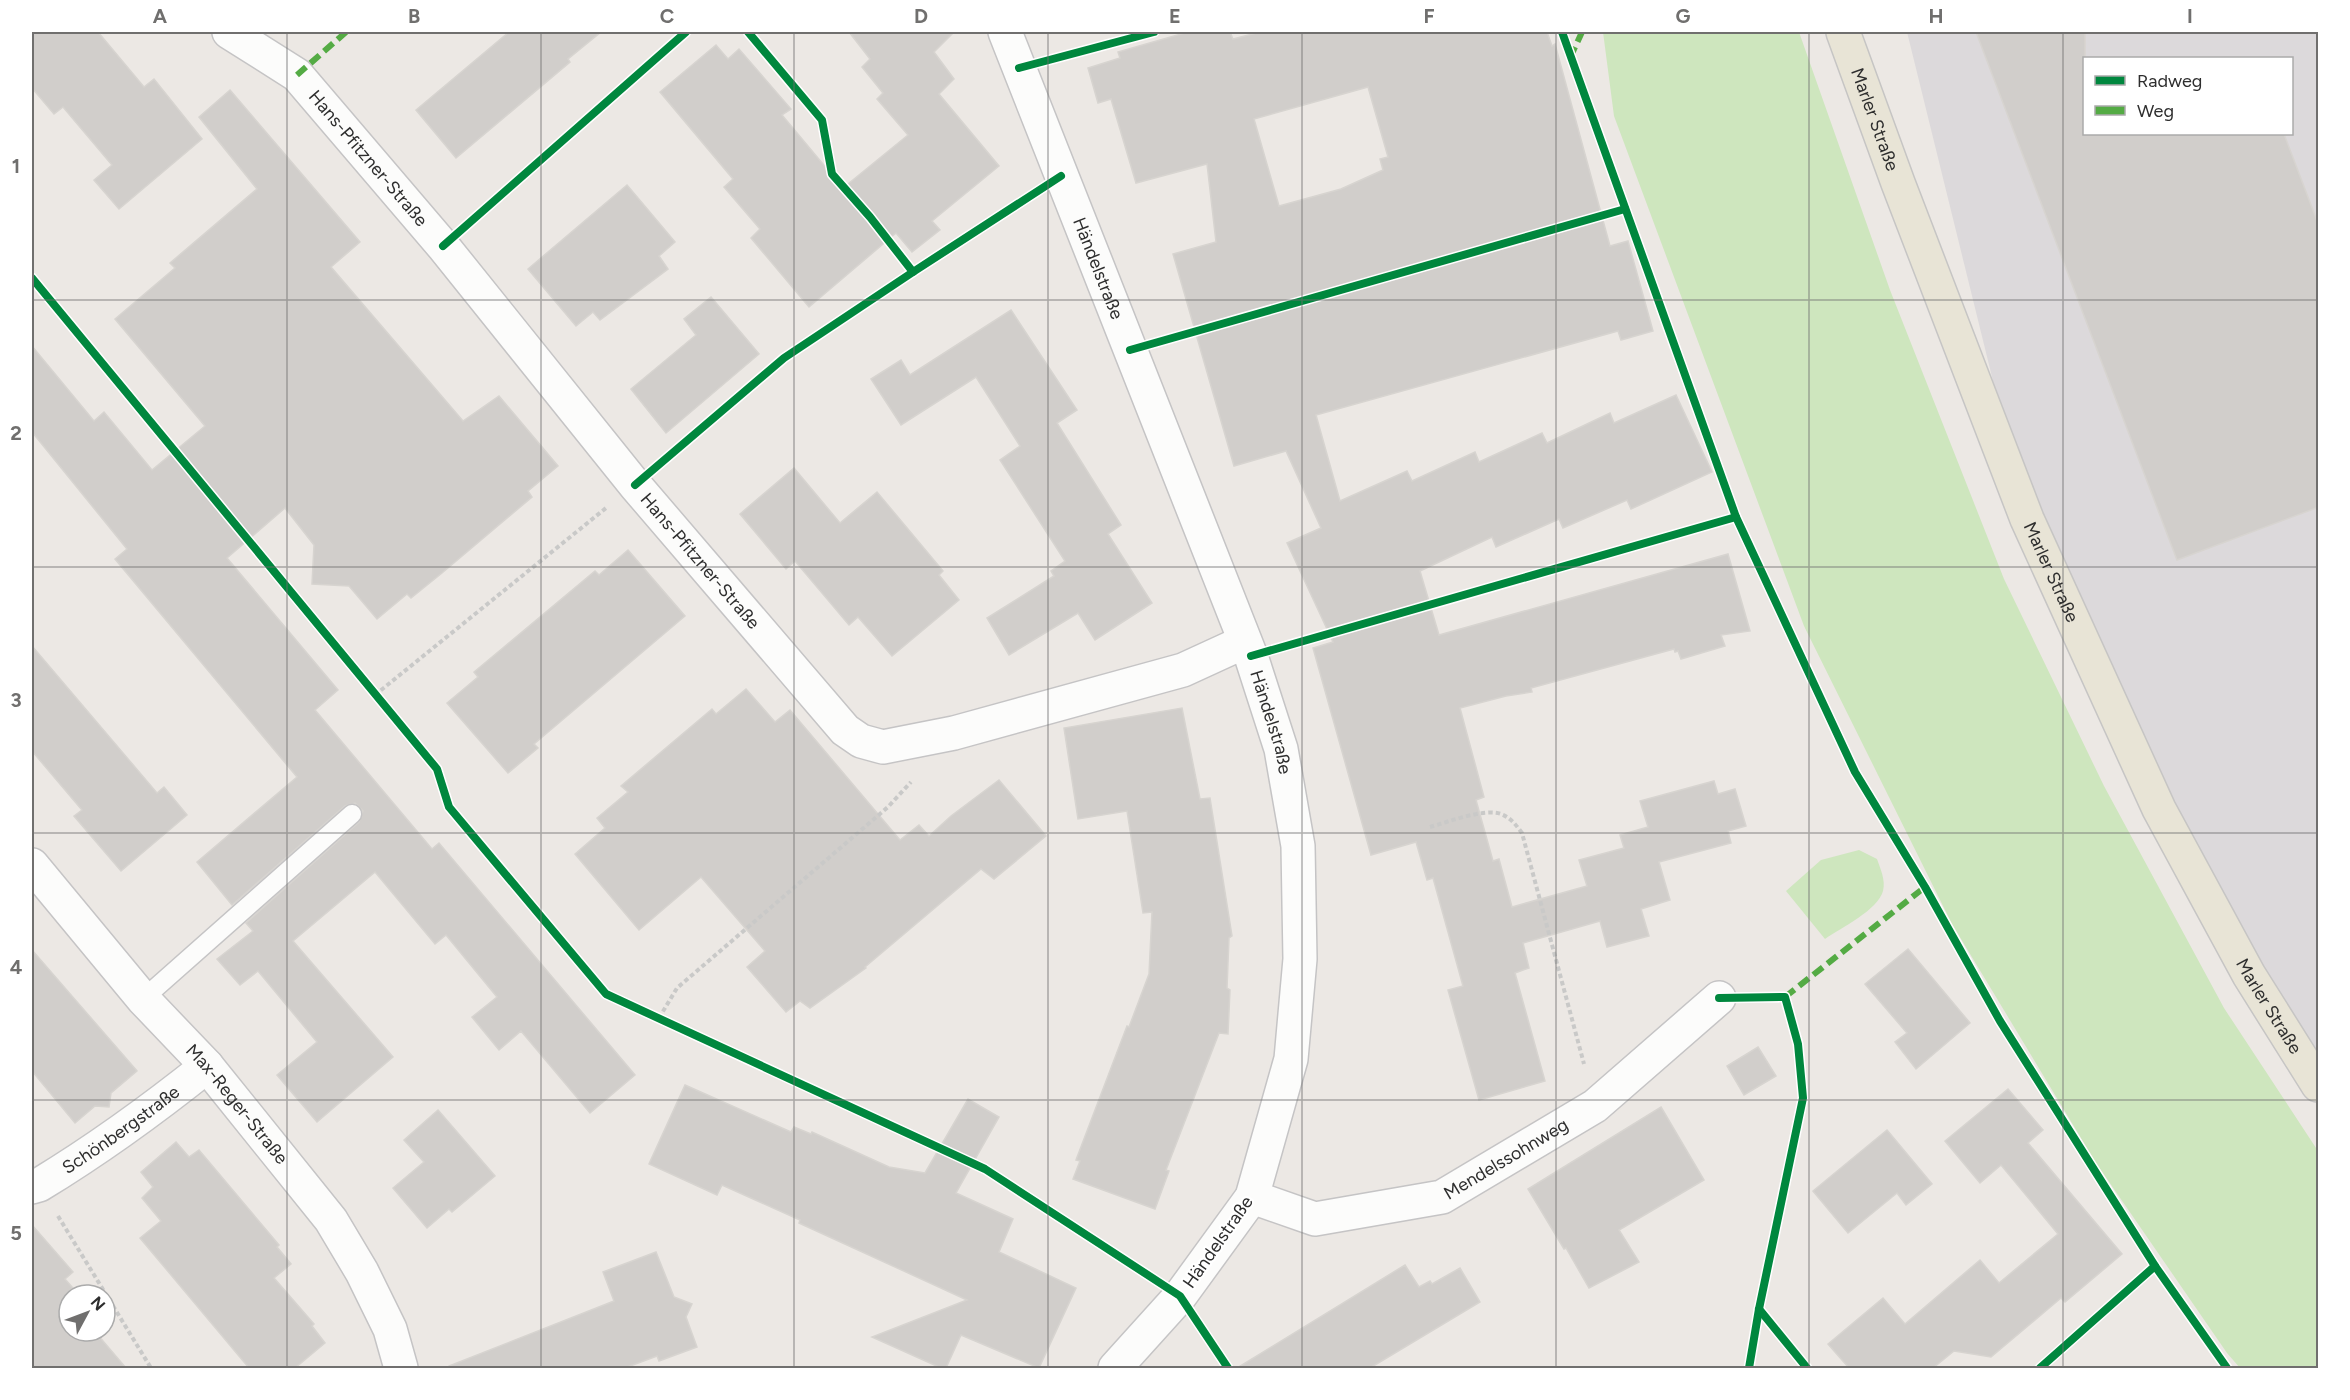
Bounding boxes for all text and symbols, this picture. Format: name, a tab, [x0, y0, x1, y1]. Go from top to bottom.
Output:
text: A	[153, 4, 168, 28]
text: B	[408, 4, 420, 28]
text: C	[660, 4, 674, 28]
text: D	[914, 4, 928, 28]
text: E	[1169, 4, 1181, 28]
text: F	[1423, 4, 1435, 28]
text: G	[1676, 4, 1691, 28]
text: H	[1929, 4, 1944, 28]
text: I	[2187, 4, 2193, 28]
legend	[2083, 57, 2293, 135]
street label: Marler Straße	[1846, 65, 1904, 174]
text: Radweg	[2137, 70, 2202, 92]
street label: Hans-Pfitzner-Straße	[304, 86, 433, 231]
text: Weg	[2137, 100, 2174, 122]
text: 1	[12, 154, 20, 178]
street label: Händelstraße	[1068, 214, 1128, 323]
text: 2	[10, 421, 22, 445]
street label: Hans-Pfitzner-Straße	[636, 488, 765, 634]
street label: Marler Straße	[2019, 518, 2084, 626]
street label: Händelstraße	[1245, 667, 1296, 776]
text: 3	[10, 688, 22, 712]
text: 4	[10, 955, 23, 979]
street label: Marler Straße	[2231, 955, 2307, 1058]
street label: Max-Reger-Straße	[181, 1040, 293, 1169]
street label: Schönbergstraße	[58, 1081, 184, 1179]
street label: Mendelssohnweg	[1440, 1113, 1572, 1204]
street label: Händelstraße	[1178, 1192, 1258, 1292]
text: 5	[10, 1221, 22, 1245]
north arrow	[57, 1283, 117, 1343]
text: N	[87, 1293, 109, 1314]

